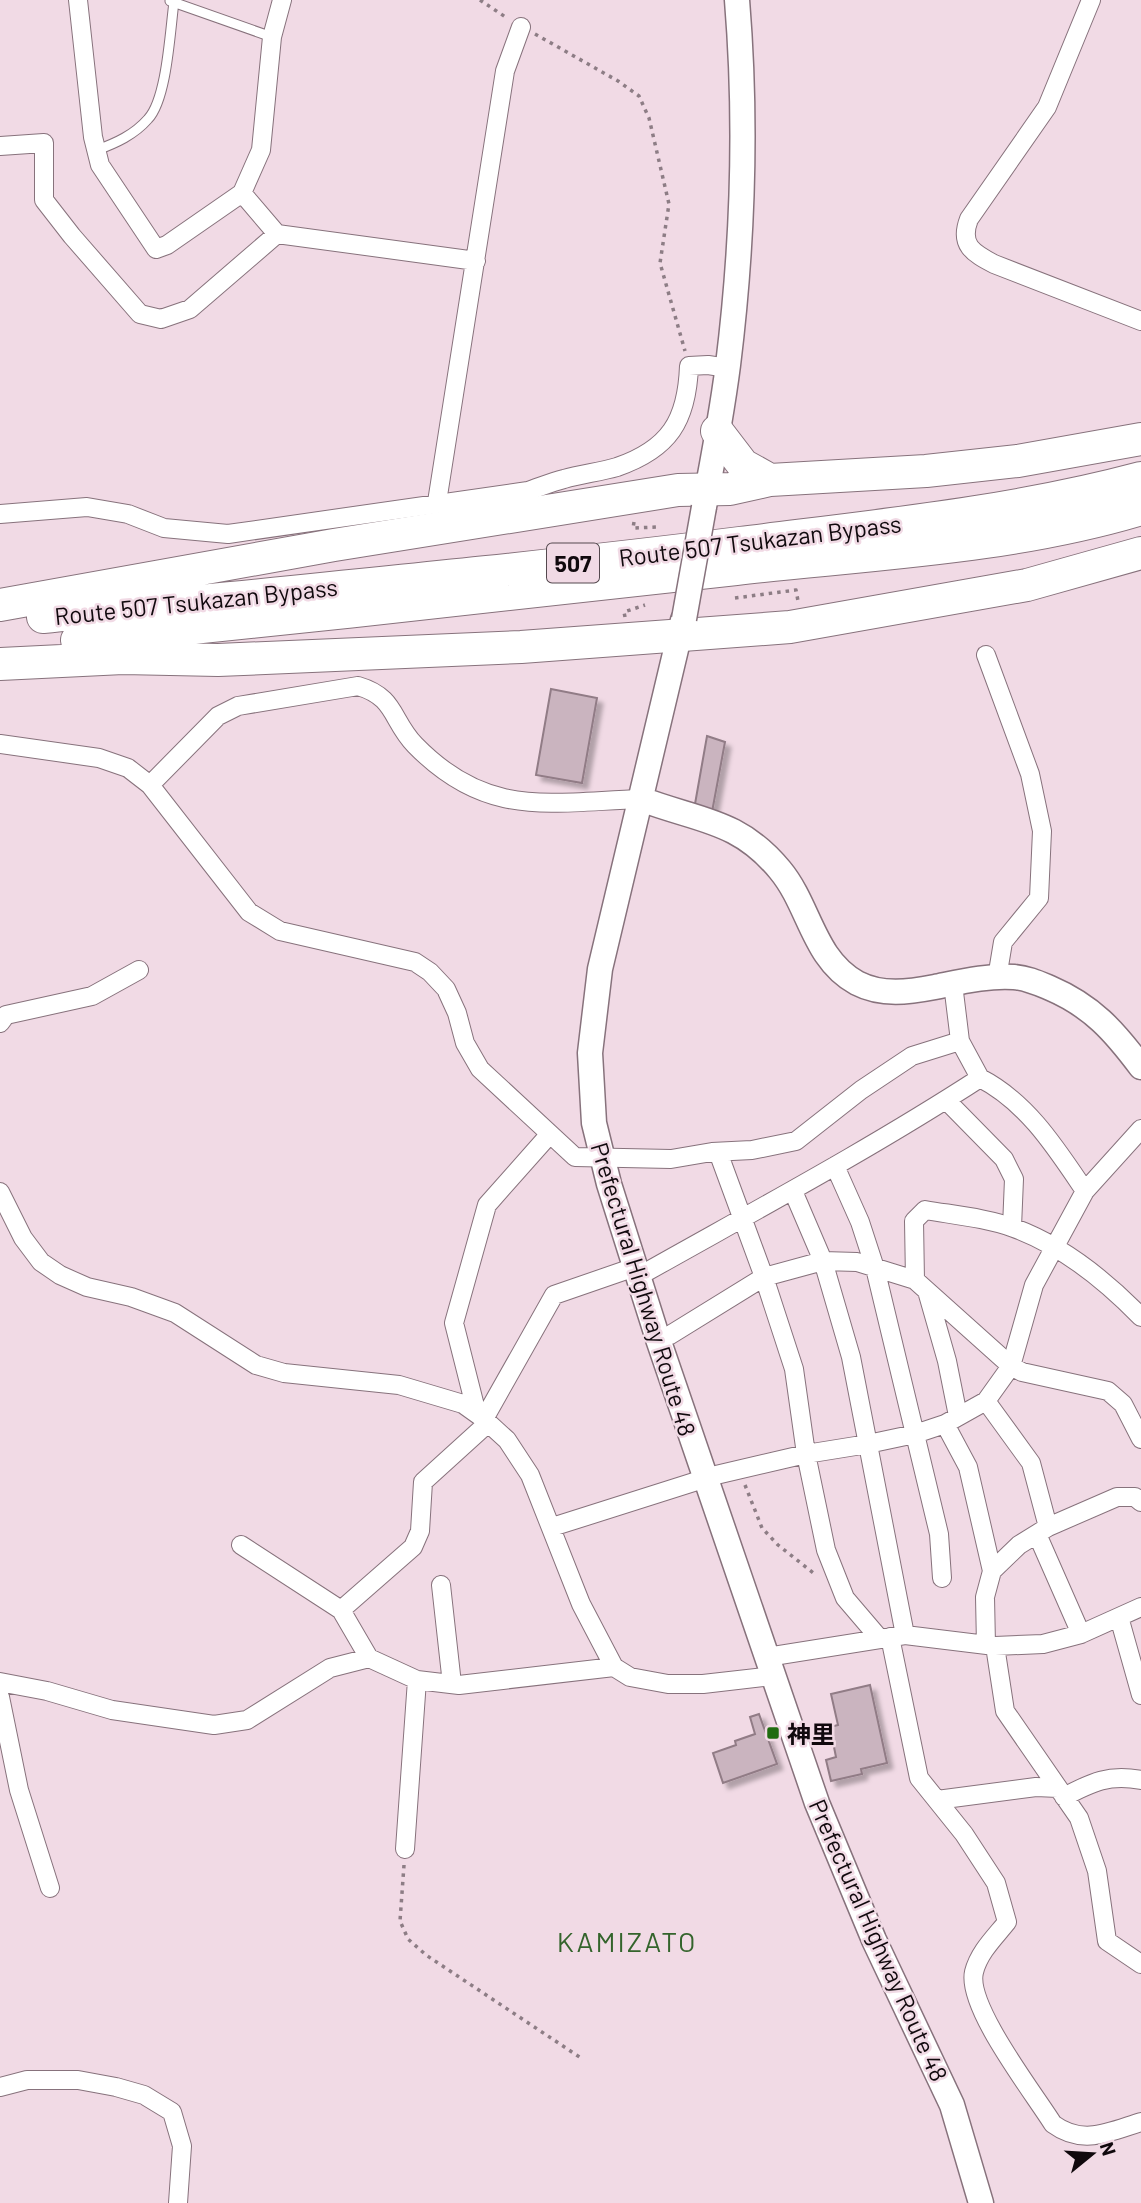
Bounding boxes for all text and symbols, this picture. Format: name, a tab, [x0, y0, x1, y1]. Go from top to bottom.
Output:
street label: Route 507 Tsukazan Bypass	[617, 508, 903, 572]
road number: 507	[547, 544, 599, 582]
street label: Route 507 Tsukazan Bypass	[53, 572, 339, 630]
street label: Prefectural Highway Route 48	[585, 1139, 703, 1439]
place label: 神里	[787, 1719, 835, 1748]
marker: 神里	[765, 1725, 781, 1741]
street label: Prefectural Highway Route 48	[804, 1794, 954, 2086]
district label: KAMIZATO	[557, 1924, 697, 1958]
north arrow	[1057, 2119, 1127, 2189]
text: N	[1096, 2139, 1122, 2158]

